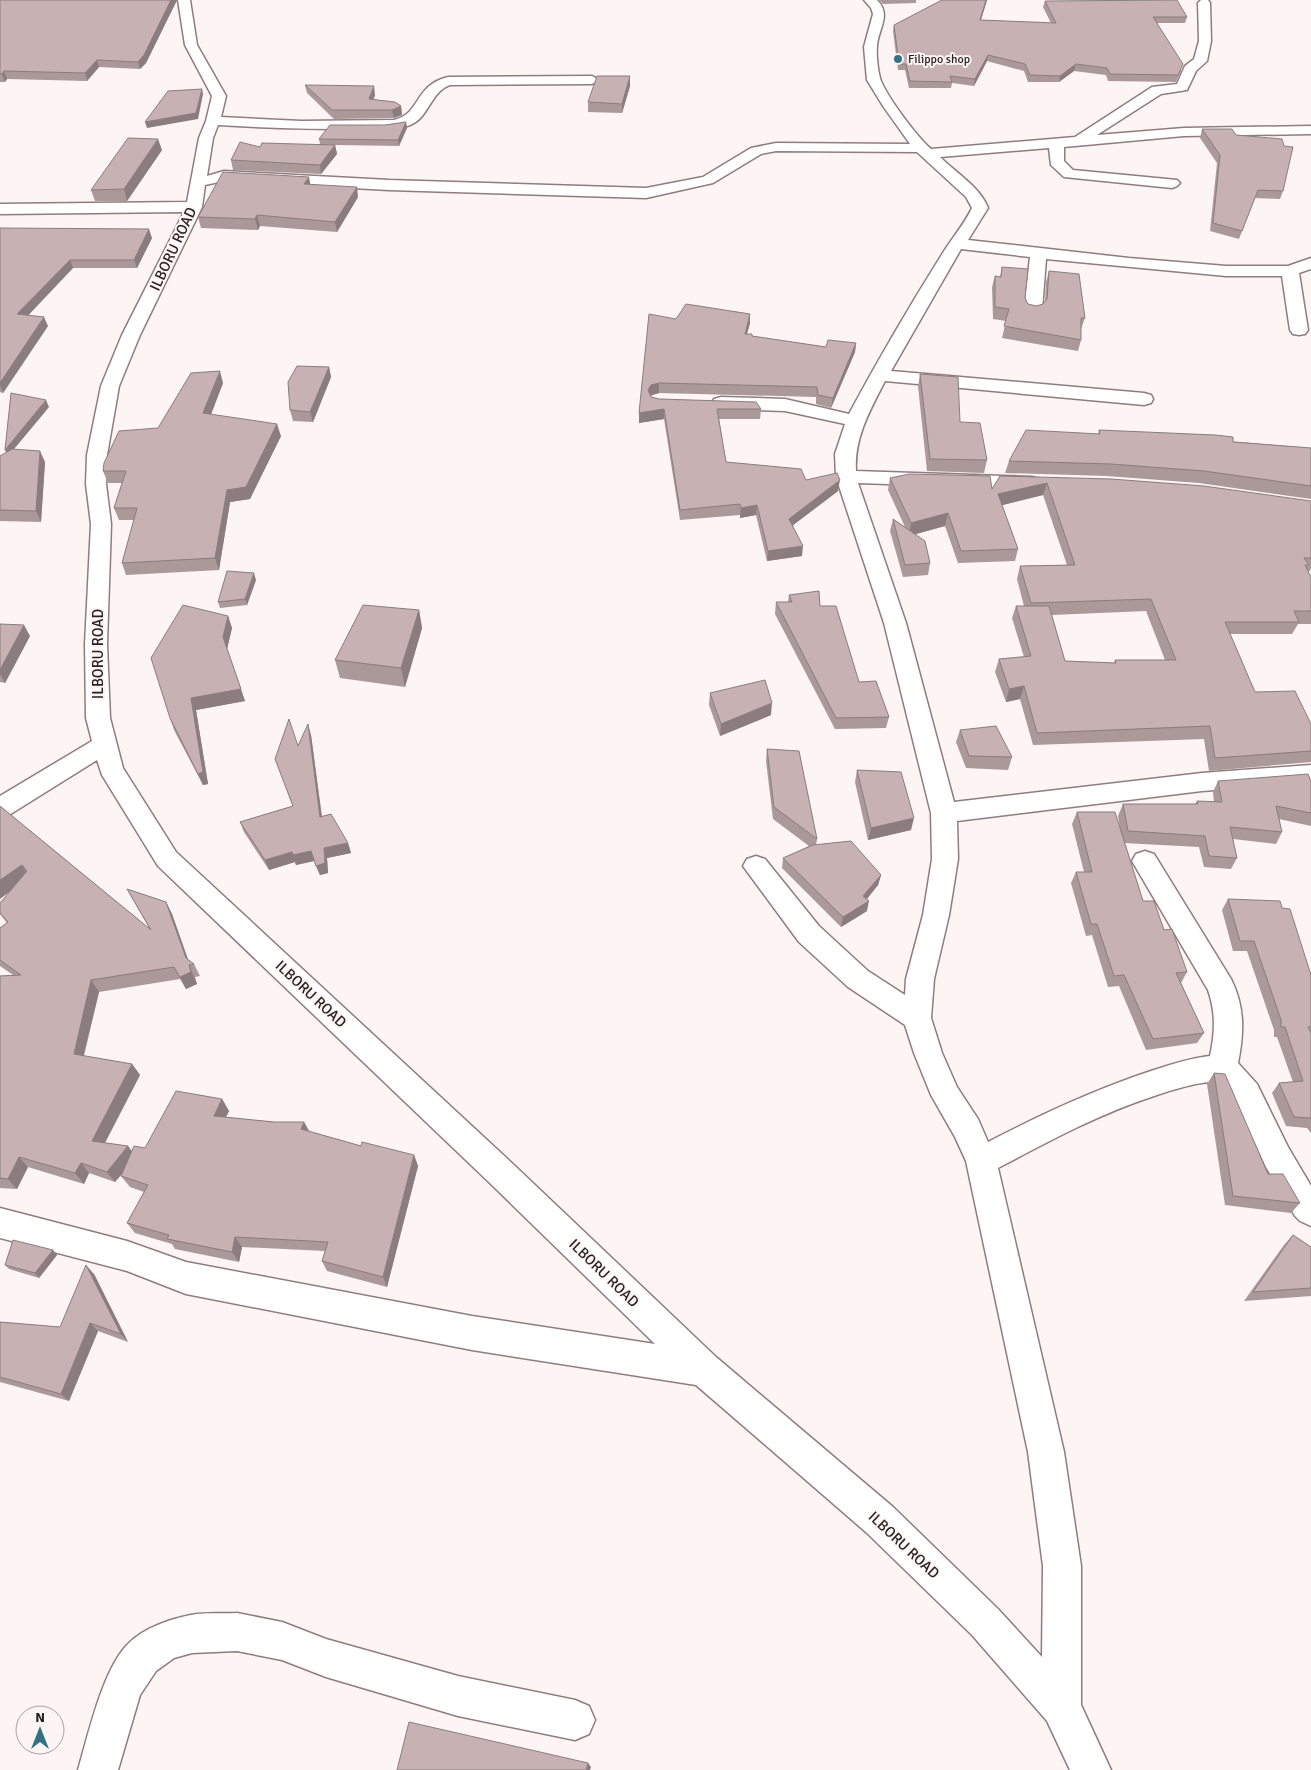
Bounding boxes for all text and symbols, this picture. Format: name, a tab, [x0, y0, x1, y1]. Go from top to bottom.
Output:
place label: Filippo shop	[908, 52, 970, 67]
marker: Filippo shop	[892, 53, 904, 65]
street label: ILBORU ROAD	[146, 204, 200, 294]
street label: ILBORU ROAD	[89, 609, 107, 699]
street label: ILBORU ROAD	[272, 957, 350, 1031]
street label: ILBORU ROAD	[565, 1235, 643, 1311]
street label: ILBORU ROAD	[865, 1508, 943, 1582]
north arrow	[15, 1705, 65, 1755]
text: N	[35, 1709, 45, 1726]

